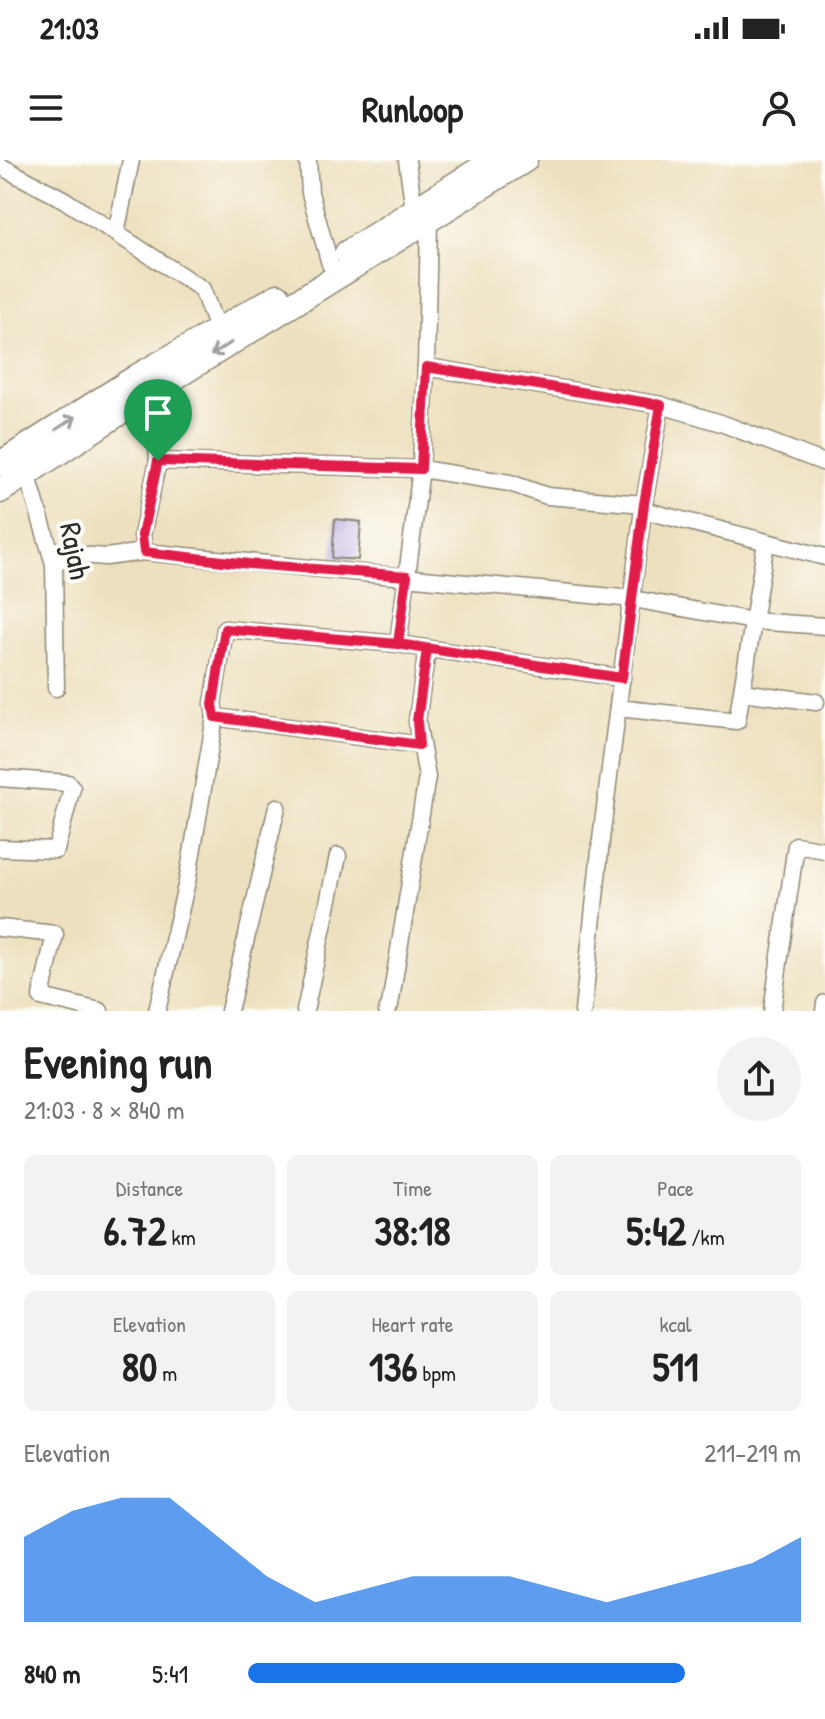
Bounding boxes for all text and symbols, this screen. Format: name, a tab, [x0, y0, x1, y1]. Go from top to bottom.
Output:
text: 21:03	[40, 8, 99, 48]
text: Runloop	[362, 84, 463, 133]
icon: menu	[24, 86, 68, 130]
icon: person	[757, 86, 801, 130]
one-way arrow	[210, 341, 233, 357]
pin	[124, 379, 192, 461]
icon: arrive	[136, 391, 180, 435]
one-way arrow	[55, 415, 77, 431]
street label: Rajah	[51, 519, 101, 583]
text: Evening run	[24, 1032, 212, 1092]
button: share	[717, 1037, 801, 1121]
text: 21:03 · 8 × 840 m	[24, 1092, 184, 1127]
text: Distance	[116, 1173, 183, 1203]
text: Time	[393, 1173, 432, 1203]
text: Pace	[657, 1173, 694, 1203]
text: 6.72	[103, 1203, 166, 1257]
text: 38:18	[374, 1203, 451, 1257]
text: 5:42	[626, 1203, 686, 1257]
text: km	[166, 1222, 196, 1252]
text: /km	[686, 1222, 725, 1252]
text: Elevation	[113, 1309, 186, 1339]
text: Heart rate	[371, 1309, 454, 1339]
text: kcal	[659, 1309, 692, 1339]
text: 80	[122, 1339, 157, 1393]
text: 136	[369, 1339, 417, 1393]
text: 511	[653, 1339, 698, 1393]
text: m	[157, 1358, 177, 1388]
text: bpm	[417, 1358, 456, 1388]
text: Elevation	[24, 1435, 110, 1470]
text: 211–219 m	[704, 1435, 801, 1470]
text: 840 m	[24, 1656, 80, 1691]
text: 5:41	[152, 1656, 188, 1691]

